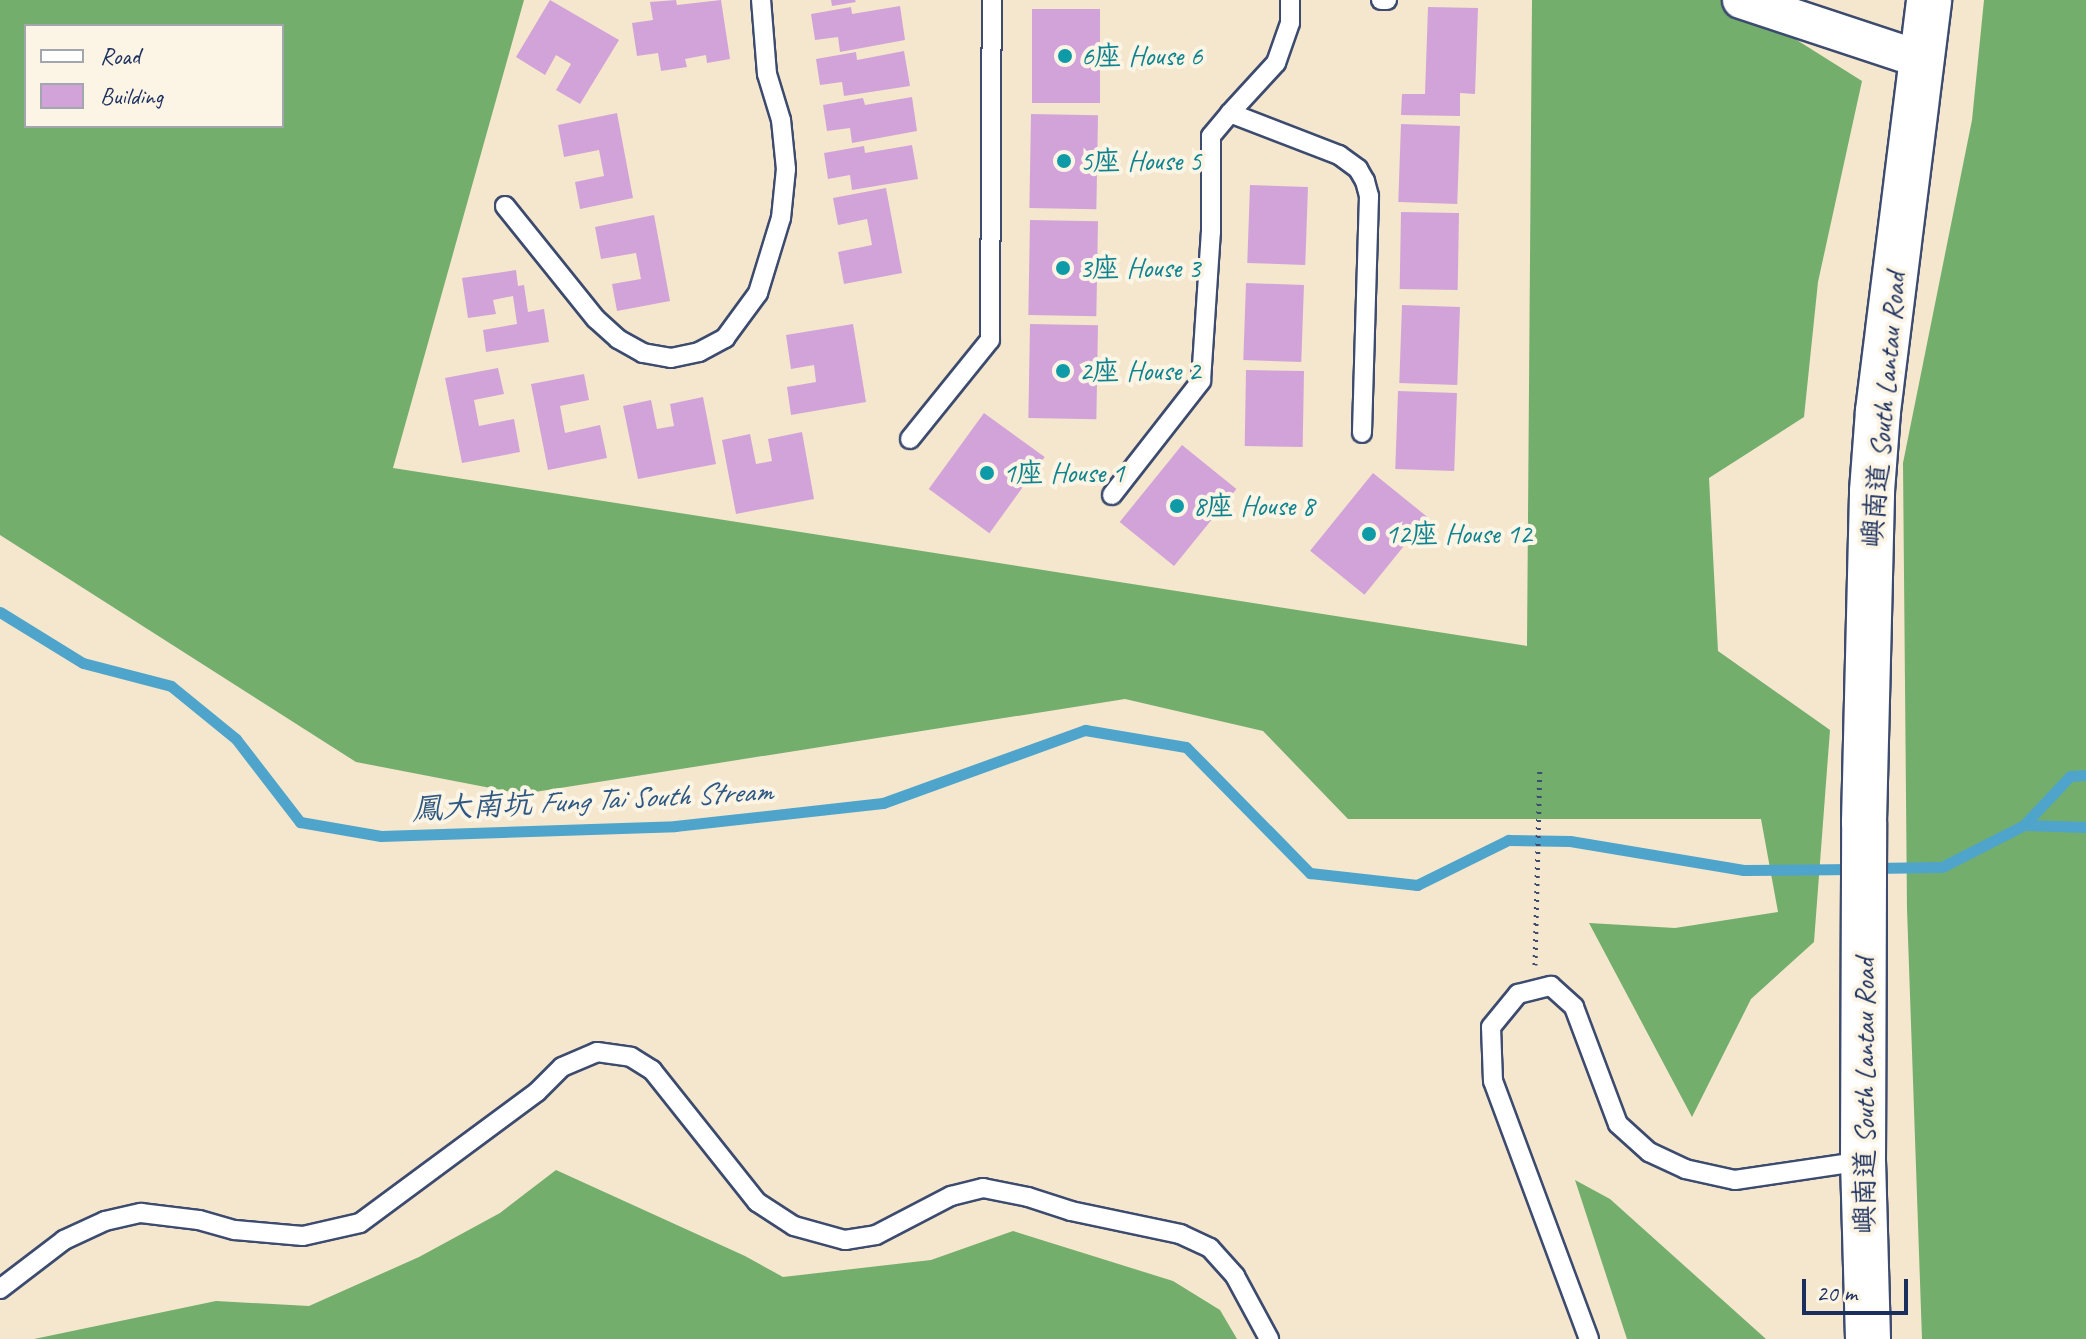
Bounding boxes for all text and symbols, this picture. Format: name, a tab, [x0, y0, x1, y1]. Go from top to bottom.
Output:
legend	[24, 24, 284, 128]
place label: 6座 House 6	[1081, 39, 1202, 73]
text: Road	[100, 41, 140, 71]
marker: 6座 House 6	[1056, 47, 1074, 65]
text: Building	[100, 81, 163, 111]
place label: 5座 House 5	[1080, 144, 1201, 178]
marker: 5座 House 5	[1055, 152, 1073, 170]
place label: 3座 House 3	[1079, 251, 1200, 285]
marker: 3座 House 3	[1054, 259, 1072, 277]
street label: 嶼南道 South Lantau Road	[1855, 272, 1913, 548]
place label: 2座 House 2	[1079, 354, 1200, 388]
marker: 2座 House 2	[1054, 362, 1072, 380]
place label: 1座 House 1	[1003, 456, 1124, 490]
marker: 1座 House 1	[978, 464, 996, 482]
place label: 8座 House 8	[1193, 489, 1314, 523]
marker: 8座 House 8	[1168, 497, 1186, 515]
place label: 12座 House 12	[1385, 517, 1532, 551]
marker: 12座 House 12	[1360, 525, 1378, 543]
water label: 鳳大南坑 Fung Tai South Stream	[411, 773, 773, 827]
street label: 嶼南道 South Lantau Road	[1848, 959, 1882, 1233]
scale bar	[1806, 1263, 1912, 1313]
text: 20 m	[1816, 1278, 1857, 1308]

